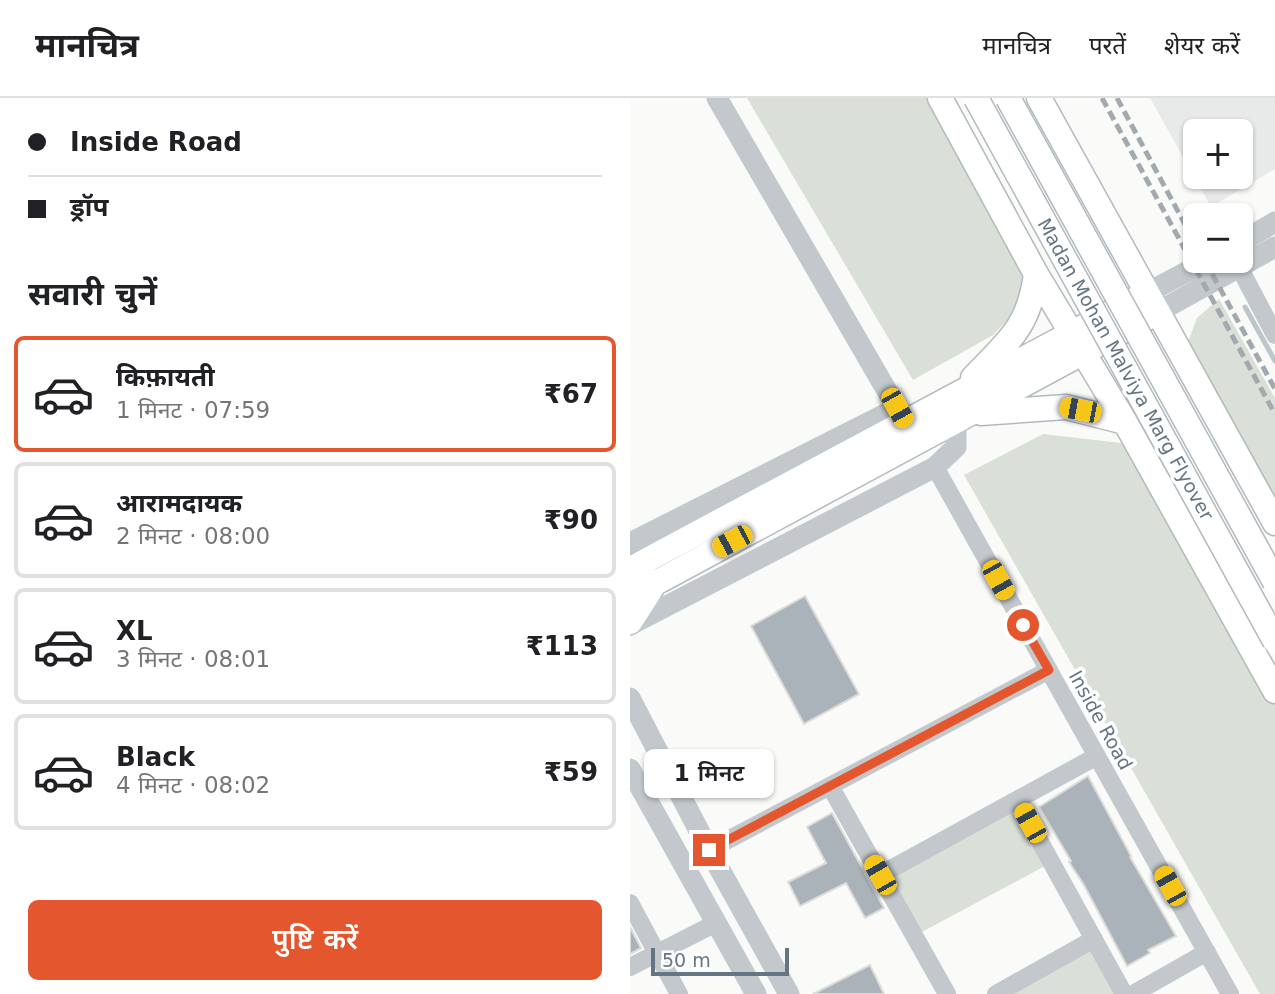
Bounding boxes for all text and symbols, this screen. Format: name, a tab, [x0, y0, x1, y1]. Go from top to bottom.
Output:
text: मानचित्र	[35, 26, 139, 65]
text: मानचित्र	[982, 32, 1051, 60]
text: परतें	[1089, 32, 1126, 60]
text: शेयर करें	[1164, 32, 1240, 60]
map controls	[1183, 119, 1253, 273]
button: +	[1183, 119, 1253, 189]
text: Inside Road	[70, 127, 242, 157]
text: ड्रॉप	[70, 192, 108, 222]
button: −	[1183, 203, 1253, 273]
street label: Madan Mohan Malviya Marg Flyover	[1034, 214, 1219, 524]
text: सवारी चुनें	[28, 275, 157, 313]
text: किफ़ायती	[116, 362, 215, 392]
icon: car	[32, 363, 95, 426]
text: ₹67	[544, 379, 598, 409]
car	[878, 385, 917, 431]
car	[1058, 396, 1103, 424]
text: 1 मिनट · 07:59	[116, 397, 270, 423]
text: आरामदायक	[116, 488, 242, 518]
icon: car	[32, 489, 95, 552]
text: ₹90	[544, 505, 598, 535]
car	[709, 522, 756, 560]
text: 2 मिनट · 08:00	[116, 523, 270, 549]
car	[979, 557, 1018, 603]
route start	[1007, 609, 1039, 641]
icon: car	[32, 615, 95, 678]
text: XL	[116, 616, 153, 646]
text: ₹113	[526, 631, 598, 661]
text: 3 मिनट · 08:01	[116, 646, 270, 672]
street label: Inside Road	[1065, 666, 1137, 774]
icon: car	[32, 741, 95, 804]
text: Black	[116, 742, 195, 772]
callout: 1 मिनट	[644, 748, 774, 798]
text: ₹59	[544, 757, 598, 787]
text: 1 मिनट	[674, 760, 744, 786]
text: 4 मिनट · 08:02	[116, 772, 270, 798]
car	[1011, 800, 1050, 846]
route end	[693, 834, 725, 866]
car	[861, 852, 900, 898]
car	[1151, 863, 1190, 909]
button: पुष्टि करें	[28, 900, 602, 980]
scale bar	[651, 945, 789, 977]
text: 50 m	[662, 949, 711, 971]

